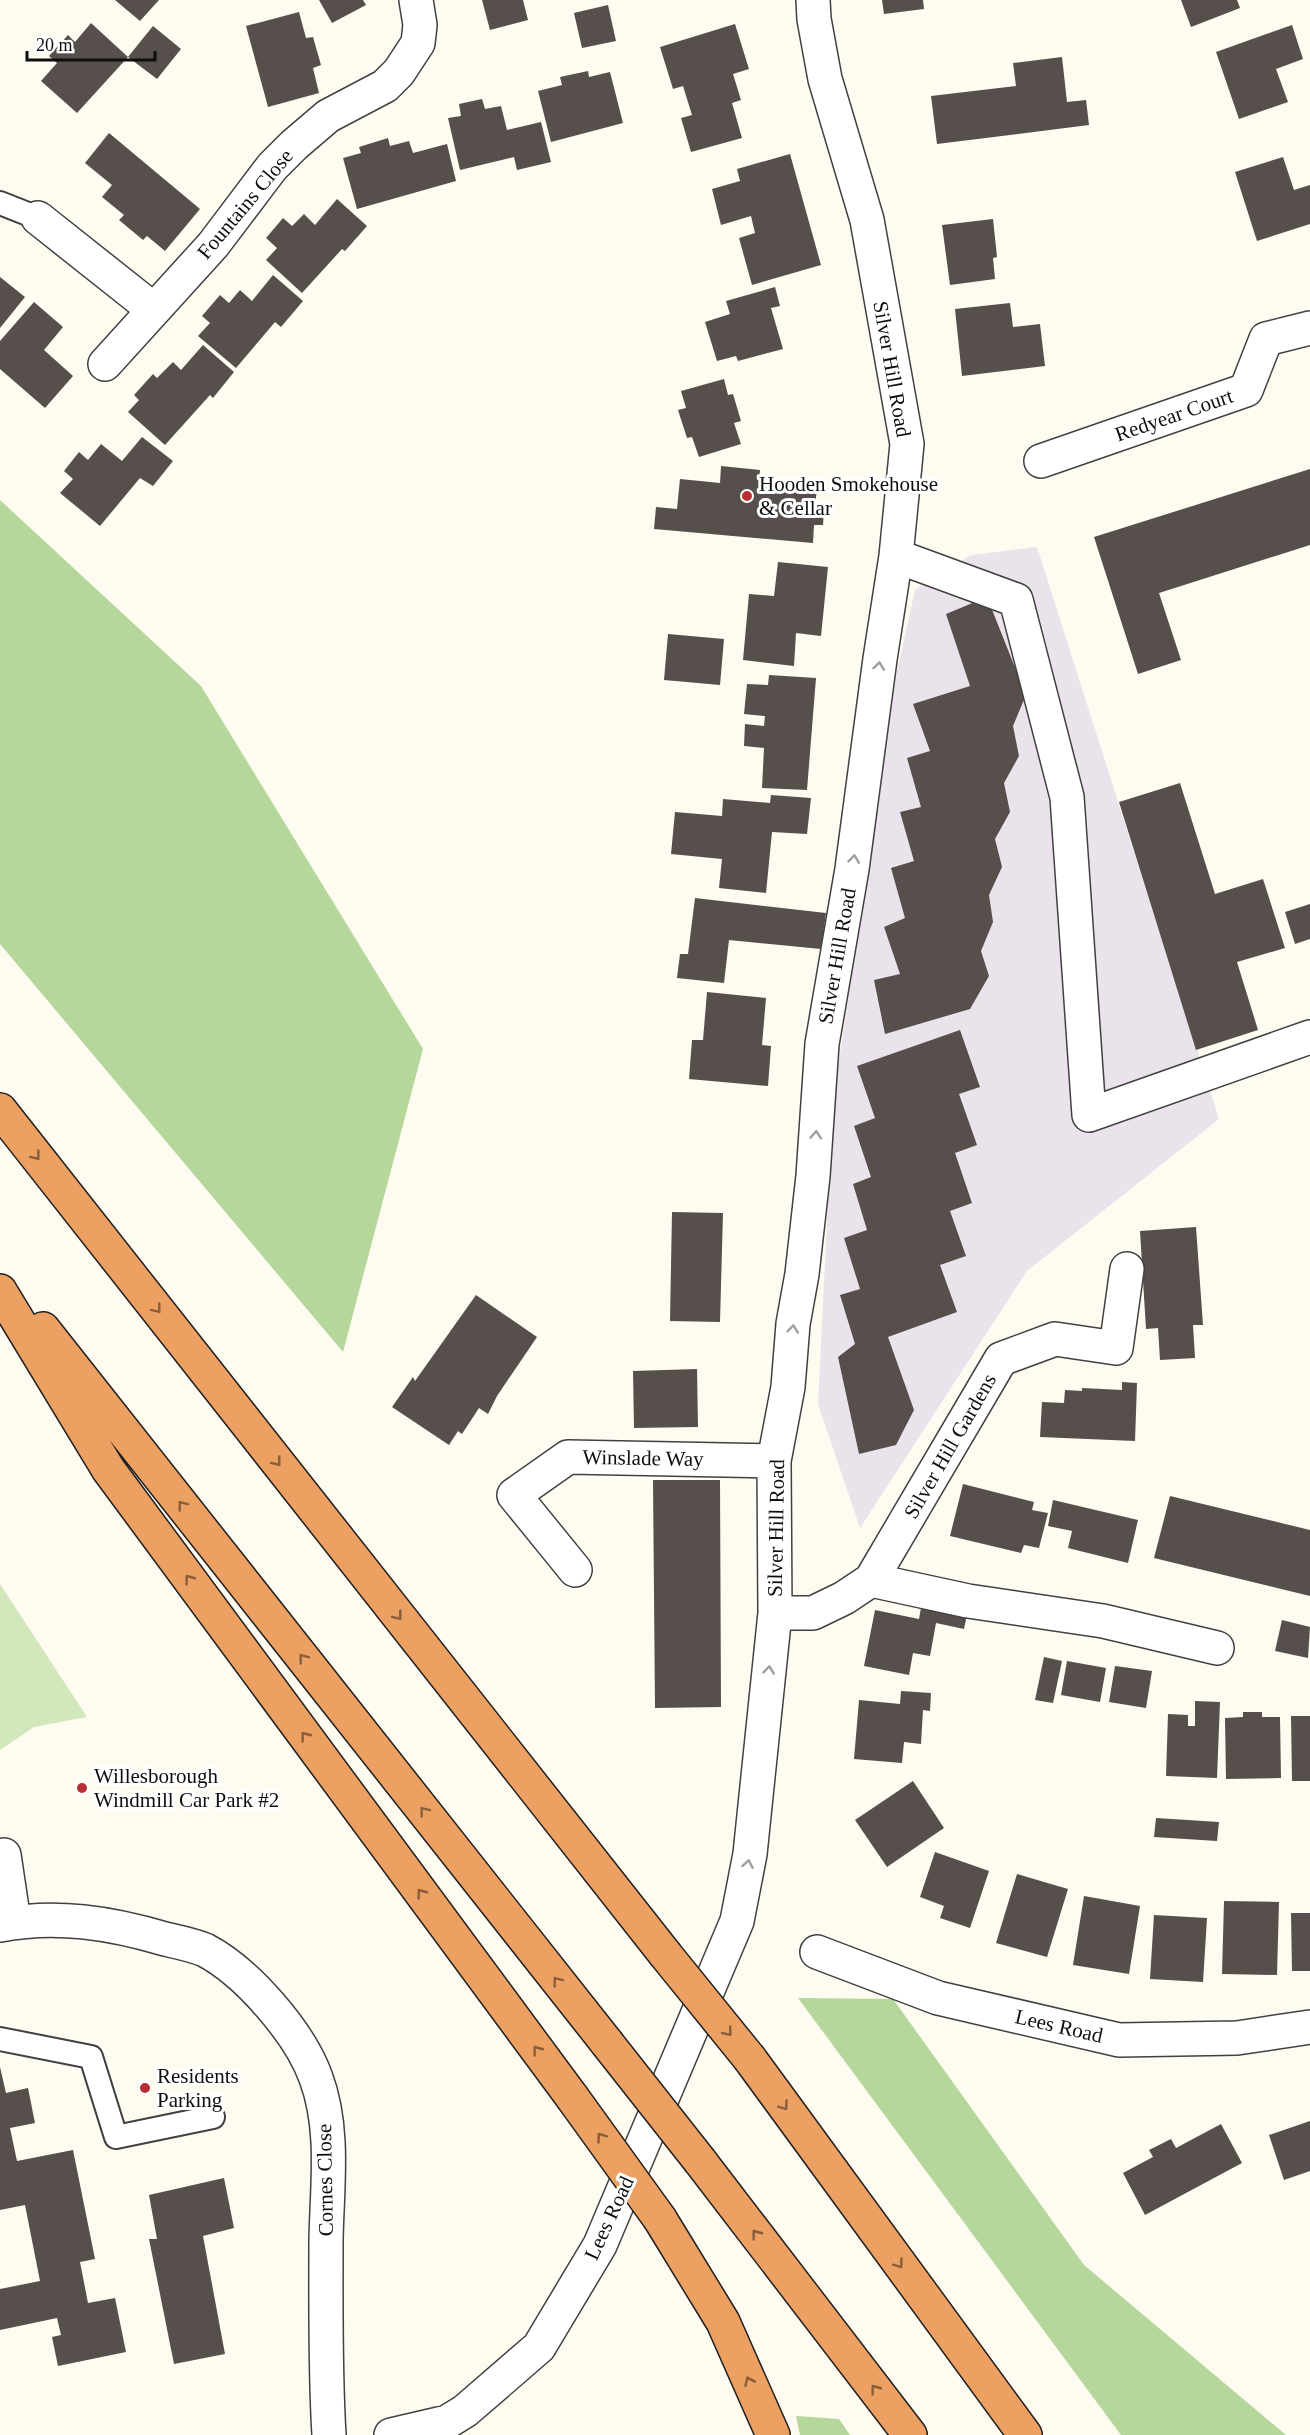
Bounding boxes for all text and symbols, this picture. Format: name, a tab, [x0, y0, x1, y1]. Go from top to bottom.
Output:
scale bar	[27, 24, 154, 62]
text: 20 m	[36, 35, 73, 55]
street label: Fountains Close	[192, 144, 298, 264]
street label: Silver Hill Road	[868, 299, 916, 439]
street label: Redyear Court	[1112, 384, 1236, 446]
place label: Hooden Smokehouse & Cellar	[759, 472, 938, 520]
marker: Hooden Smokehouse & Cellar	[740, 489, 754, 503]
one-way arrow	[872, 661, 884, 670]
one-way arrow	[847, 855, 859, 864]
street label: Silver Hill Road	[813, 886, 861, 1026]
one-way arrow	[809, 1131, 822, 1140]
one-way arrow	[29, 1149, 40, 1160]
one-way arrow	[149, 1302, 160, 1313]
one-way arrow	[786, 1324, 799, 1333]
street label: Silver Hill Gardens	[899, 1369, 1001, 1523]
street label: Winslade Way	[582, 1445, 704, 1471]
one-way arrow	[270, 1456, 281, 1467]
street label: Silver Hill Road	[763, 1458, 789, 1597]
one-way arrow	[179, 1501, 190, 1512]
one-way arrow	[186, 1575, 197, 1586]
one-way arrow	[391, 1609, 402, 1620]
one-way arrow	[299, 1654, 310, 1665]
one-way arrow	[762, 1665, 775, 1674]
one-way arrow	[302, 1732, 313, 1743]
place label: Willesborough Windmill Car Park #2	[94, 1764, 279, 1812]
marker: Willesborough Windmill Car Park #2	[75, 1781, 89, 1795]
one-way arrow	[420, 1807, 431, 1818]
one-way arrow	[741, 1859, 754, 1869]
one-way arrow	[418, 1888, 429, 1899]
one-way arrow	[554, 1977, 565, 1988]
street label: Lees Road	[1013, 2004, 1106, 2048]
one-way arrow	[720, 2025, 731, 2036]
one-way arrow	[534, 2045, 545, 2056]
place label: Residents Parking	[157, 2064, 239, 2112]
marker: Residents Parking	[138, 2081, 152, 2095]
one-way arrow	[777, 2100, 788, 2111]
street label: Cornes Close	[312, 2124, 338, 2236]
one-way arrow	[598, 2133, 609, 2144]
street label: Lees Road	[579, 2172, 639, 2264]
one-way arrow	[752, 2230, 763, 2241]
one-way arrow	[892, 2257, 903, 2268]
one-way arrow	[745, 2377, 757, 2388]
one-way arrow	[871, 2384, 882, 2395]

